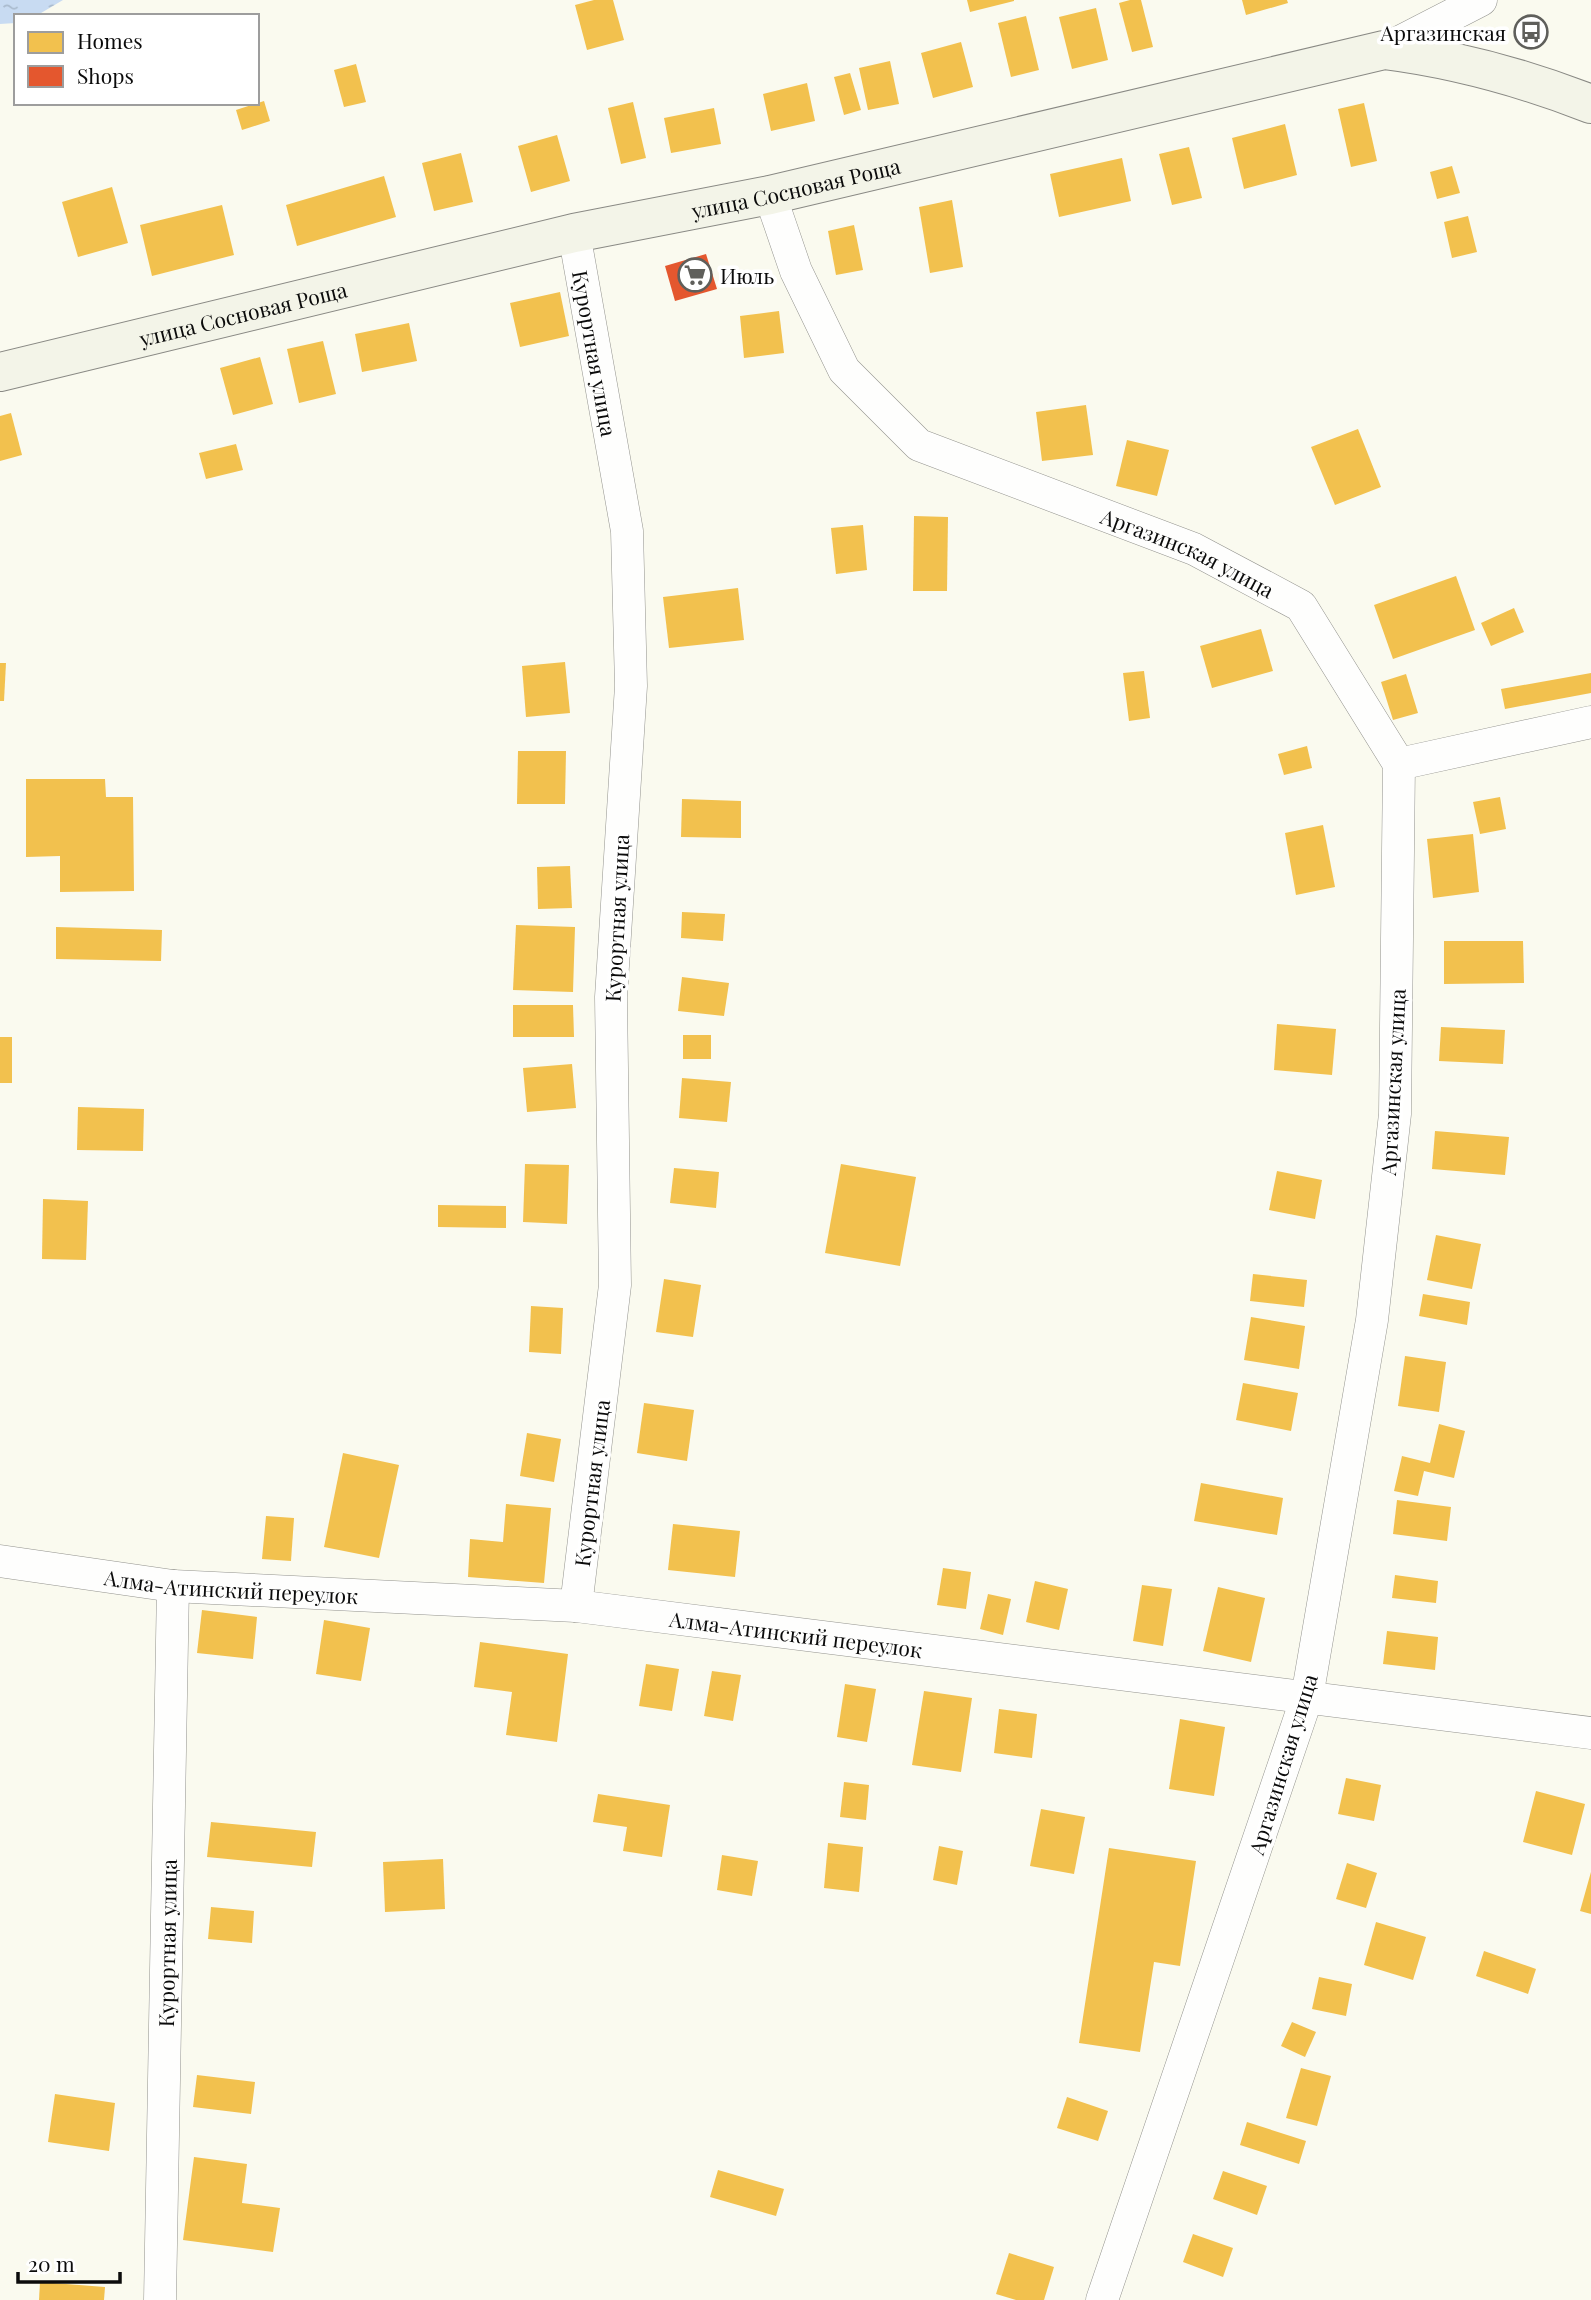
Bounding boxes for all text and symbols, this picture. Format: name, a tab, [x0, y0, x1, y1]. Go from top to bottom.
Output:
bus stop icon: Аргазинская	[1512, 13, 1550, 51]
legend	[14, 14, 259, 105]
place label: Аргазинская	[1380, 18, 1506, 46]
text: Homes	[77, 26, 143, 54]
text: Shops	[77, 61, 134, 89]
street label: улица Сосновая Роща	[688, 151, 903, 224]
supermarket icon: Июль	[676, 256, 714, 294]
place label: Июль	[720, 261, 774, 289]
street label: Курортная улица	[567, 268, 624, 439]
street label: улица Сосновая Роща	[135, 274, 350, 352]
street label: Аргазинская улица	[1096, 501, 1280, 604]
street label: Курортная улица	[598, 833, 634, 1003]
street label: Аргазинская улица	[1373, 987, 1411, 1177]
street label: Курортная улица	[567, 1397, 615, 1568]
street label: Алма-Атинский переулок	[102, 1562, 359, 1609]
street label: Алма-Атинский переулок	[667, 1604, 924, 1663]
street label: Аргазинская улица	[1241, 1670, 1323, 1859]
street label: Курортная улица	[151, 1858, 182, 2027]
scale bar	[18, 2240, 119, 2284]
text: 20 m	[28, 2249, 75, 2277]

